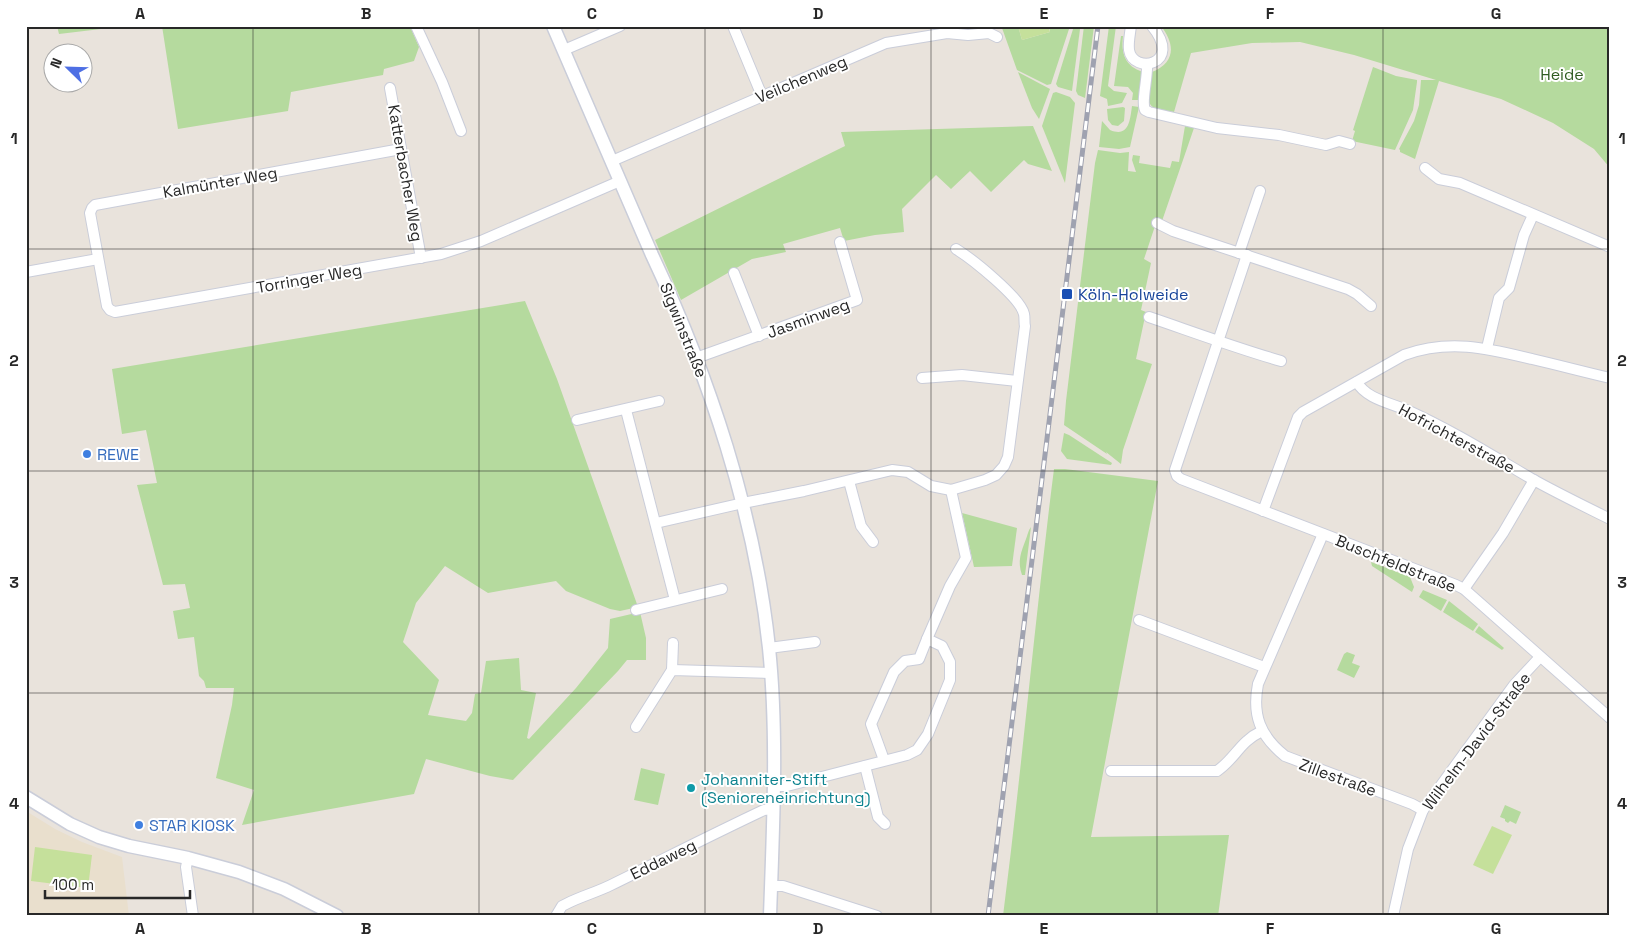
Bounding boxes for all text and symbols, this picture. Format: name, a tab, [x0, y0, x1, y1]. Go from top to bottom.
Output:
text: A	[135, 3, 145, 24]
text: B	[361, 3, 371, 24]
text: C	[587, 3, 597, 24]
text: D	[813, 3, 823, 24]
text: E	[1040, 3, 1049, 24]
text: F	[1266, 3, 1275, 24]
text: G	[1491, 3, 1501, 24]
north arrow	[42, 42, 92, 92]
street label: Veilchenweg	[752, 51, 850, 108]
text: N	[46, 55, 66, 71]
park label: Heide	[1540, 64, 1584, 85]
street label: Katterbacher Weg	[383, 103, 428, 243]
text: 1	[10, 128, 18, 149]
text: 1	[1618, 128, 1626, 149]
street label: Kalmünter Weg	[161, 162, 279, 203]
street label: Torringer Weg	[255, 259, 363, 298]
street label: Sigwinstraße	[655, 280, 712, 381]
place label: Köln-Holweide	[1078, 284, 1188, 305]
marker: Köln-Holweide	[1060, 287, 1074, 301]
street label: Jasminweg	[764, 294, 852, 343]
text: 2	[9, 350, 19, 371]
text: 2	[1617, 350, 1627, 371]
street label: Hofrichterstraße	[1395, 399, 1519, 478]
place label: REWE	[97, 444, 139, 465]
marker: REWE	[81, 448, 93, 460]
street label: Buschfeldstraße	[1332, 530, 1459, 597]
text: 3	[9, 572, 19, 593]
text: 3	[1617, 572, 1627, 593]
street label: Wilhelm-David-Straße	[1418, 668, 1535, 814]
street label: Zillestraße	[1296, 754, 1379, 801]
place label: Johanniter-Stift (Senioreneinrichtung)	[701, 769, 870, 808]
marker: Johanniter-Stift (Senioreneinrichtung)	[685, 782, 697, 794]
text: 4	[9, 793, 19, 814]
text: 4	[1617, 793, 1627, 814]
place label: STAR KIOSK	[149, 815, 235, 836]
marker: STAR KIOSK	[133, 819, 145, 831]
street label: Eddaweg	[627, 834, 700, 884]
scale bar	[45, 867, 190, 899]
text: 100 m	[52, 875, 94, 894]
text: A	[135, 918, 145, 939]
text: B	[361, 918, 371, 939]
text: C	[587, 918, 597, 939]
text: D	[813, 918, 823, 939]
text: E	[1040, 918, 1049, 939]
text: F	[1266, 918, 1275, 939]
text: G	[1491, 918, 1501, 939]

